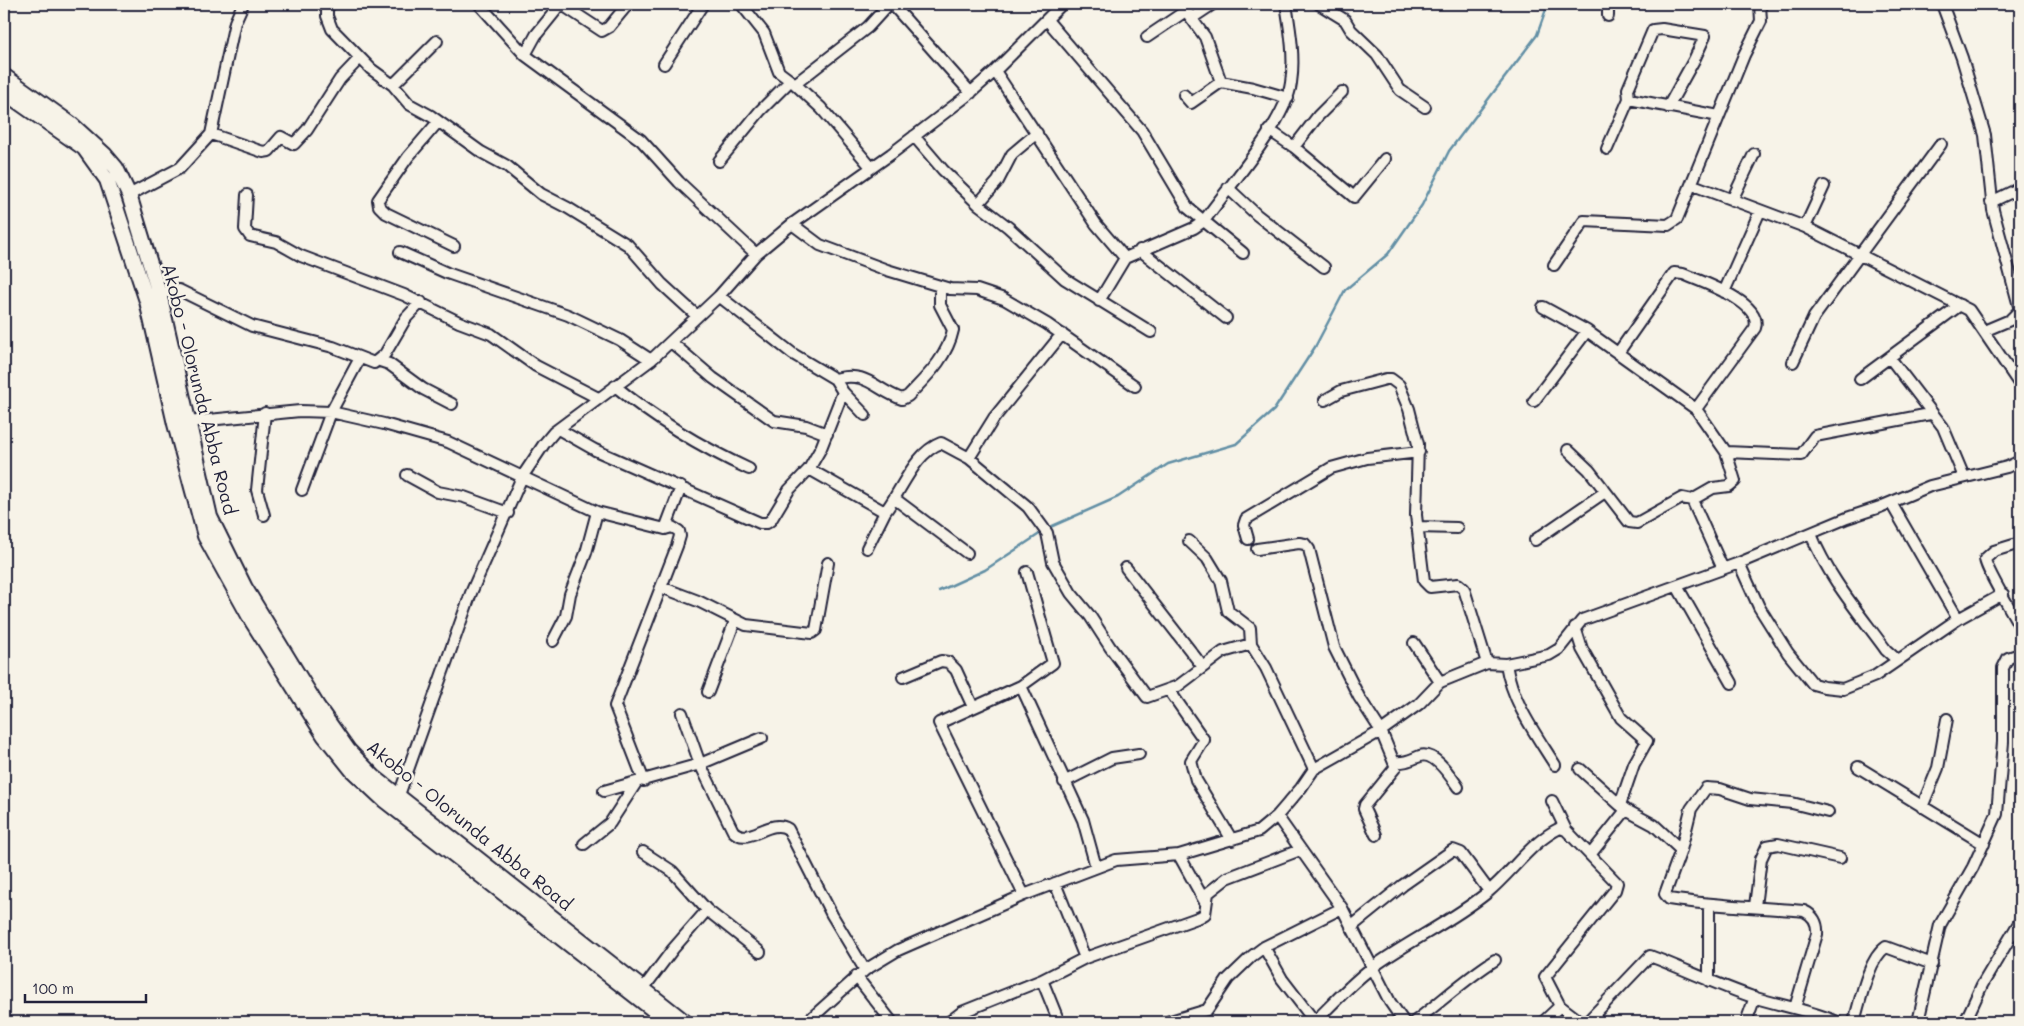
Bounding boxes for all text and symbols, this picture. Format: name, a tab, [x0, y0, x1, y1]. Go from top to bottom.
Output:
street label: Akobo - Olorunda Abba Road	[157, 261, 243, 517]
street label: Akobo - Olorunda Abba Road	[362, 735, 578, 915]
scale bar	[25, 971, 146, 1003]
text: 100 m	[32, 978, 74, 998]

